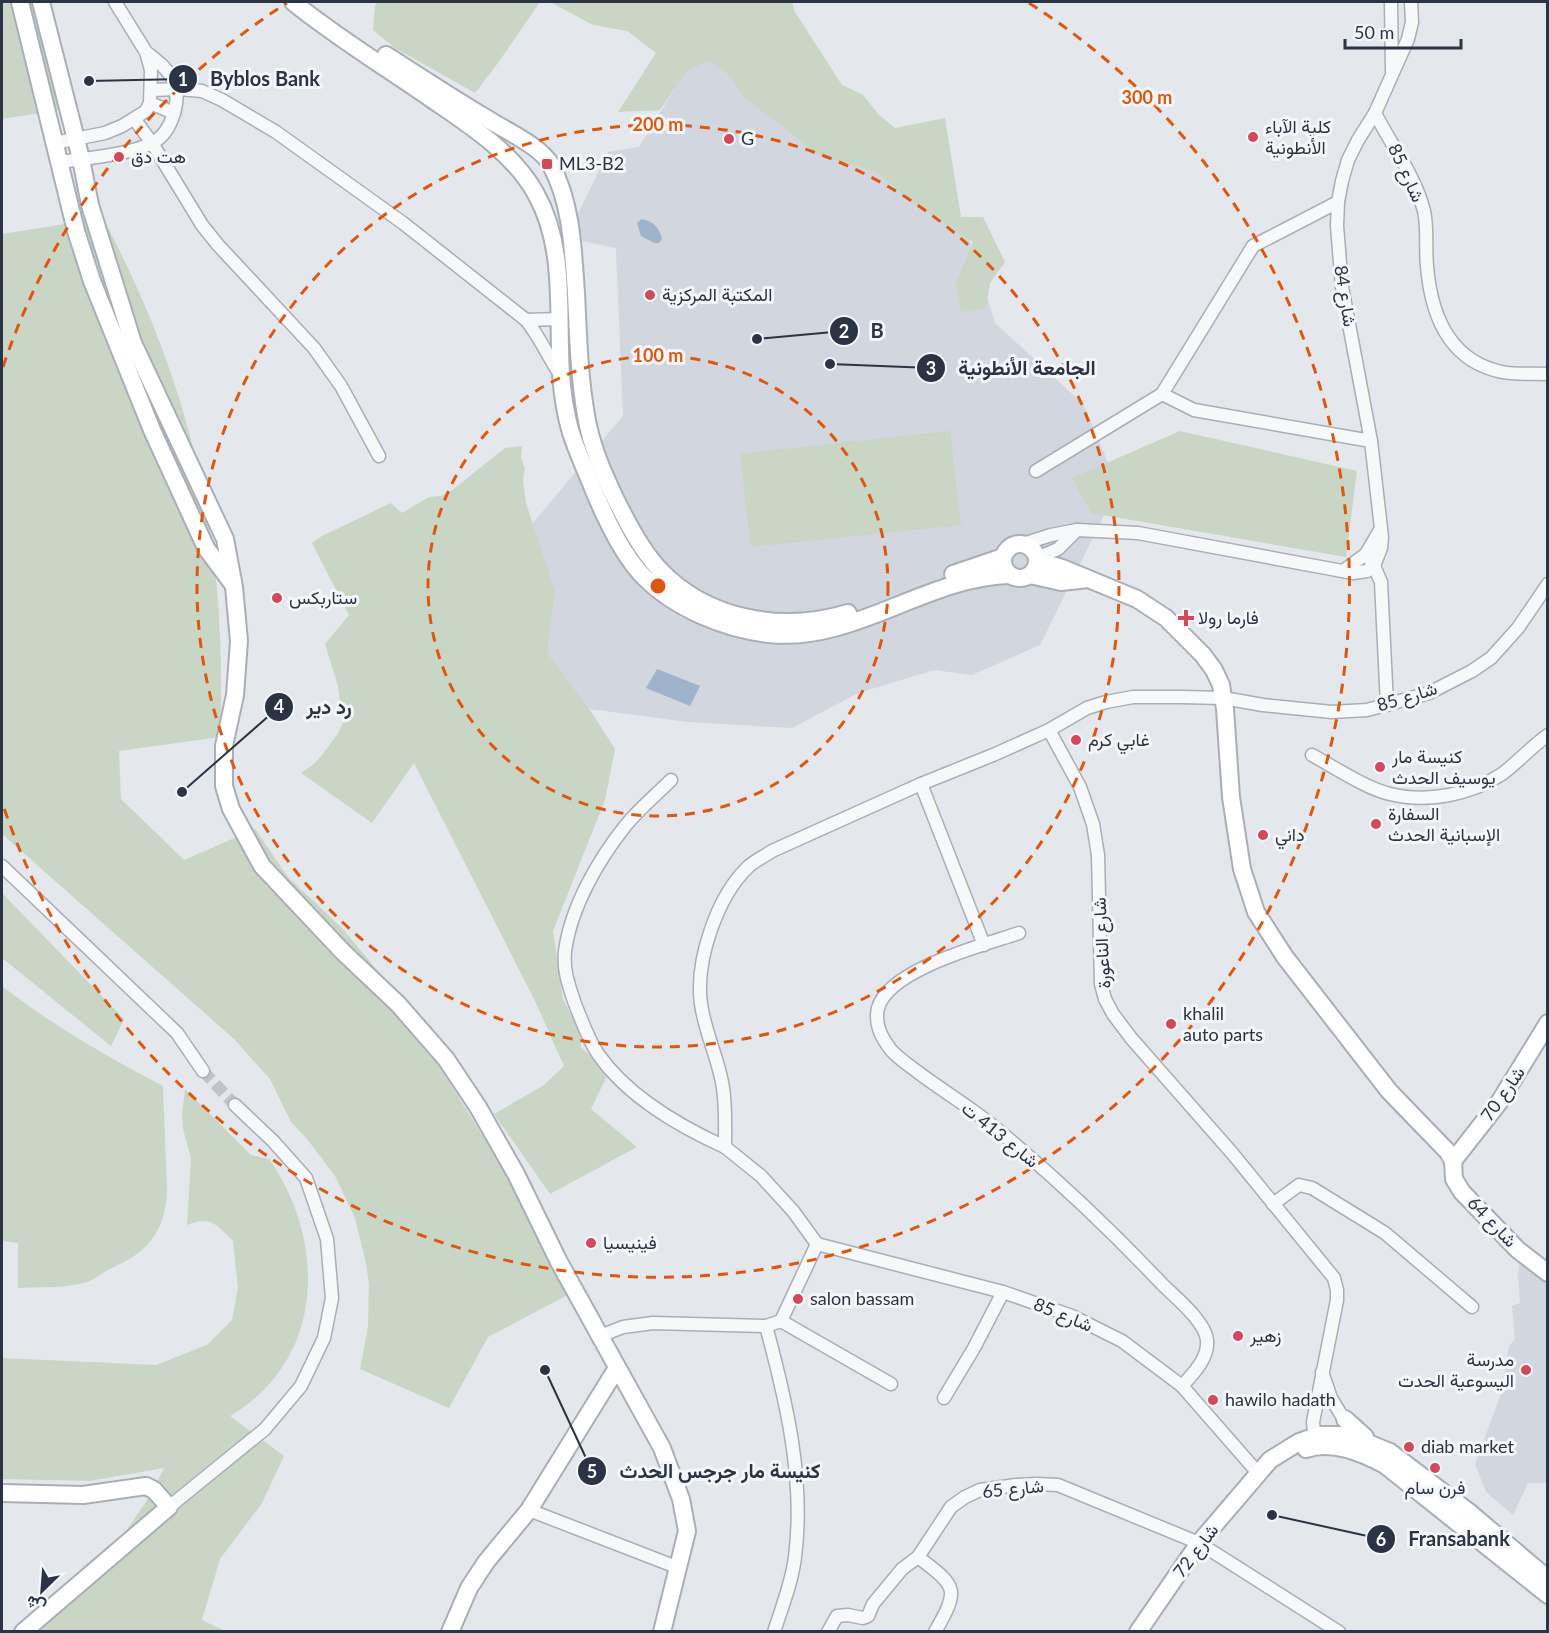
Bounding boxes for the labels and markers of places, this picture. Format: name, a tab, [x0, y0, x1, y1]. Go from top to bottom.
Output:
callout: Byblos Bank	[168, 60, 332, 98]
place label: كلية الآباء الأنطونية	[1265, 115, 1331, 159]
place label: G	[741, 127, 754, 149]
marker: كلية الآباء الأنطونية	[1246, 130, 1260, 144]
marker: G	[722, 132, 736, 146]
place label: هت دق	[131, 145, 186, 167]
marker: هت دق	[112, 150, 126, 164]
place label: ML3-B2	[559, 152, 624, 174]
marker: ML3-B2	[540, 157, 554, 171]
place label: المكتبة المركزية	[662, 283, 772, 306]
marker: المكتبة المركزية	[643, 288, 657, 302]
callout: B	[829, 312, 896, 350]
callout: الجامعة الأنطونية	[916, 349, 1107, 387]
centre of rings	[648, 576, 668, 596]
place label: ستاربكس	[289, 586, 357, 609]
marker: ستاربكس	[270, 591, 284, 605]
place label: فارما رولا	[1198, 606, 1259, 629]
marker: فارما رولا	[1179, 611, 1193, 625]
callout: رد دير	[264, 688, 364, 726]
place label: غابي كرم	[1088, 728, 1150, 755]
marker: غابي كرم	[1069, 733, 1083, 747]
place label: كنيسة مار يوسيف الحدث	[1391, 745, 1496, 789]
marker: كنيسة مار يوسيف الحدث	[1373, 760, 1387, 774]
place label: السفارة الإسبانية الحدث	[1388, 802, 1500, 847]
marker: السفارة الإسبانية الحدث	[1369, 817, 1383, 831]
place label: داني	[1275, 823, 1305, 850]
marker: داني	[1256, 828, 1270, 842]
place label: khalil auto parts	[1183, 1002, 1263, 1045]
marker: khalil auto parts	[1164, 1017, 1178, 1031]
place label: فينيسيا	[603, 1231, 657, 1253]
marker: فينيسيا	[584, 1236, 598, 1250]
place label: salon bassam	[810, 1287, 914, 1309]
marker: salon bassam	[791, 1292, 805, 1306]
place label: زهير	[1249, 1324, 1281, 1347]
marker: زهير	[1231, 1329, 1245, 1343]
place label: مدرسة اليسوعية الحدت	[1398, 1348, 1514, 1392]
marker: مدرسة اليسوعية الحدت	[1519, 1363, 1533, 1377]
place label: hawilo hadath	[1225, 1388, 1336, 1410]
marker: hawilo hadath	[1206, 1393, 1220, 1407]
place label: diab market	[1421, 1435, 1514, 1457]
marker: diab market	[1402, 1440, 1416, 1454]
callout: كنيسة مار جرجس الحدث	[577, 1452, 832, 1490]
marker: فرن سام	[1428, 1461, 1442, 1475]
place label: فرن سام	[1404, 1476, 1466, 1500]
callout: Fransabank	[1366, 1520, 1522, 1558]

